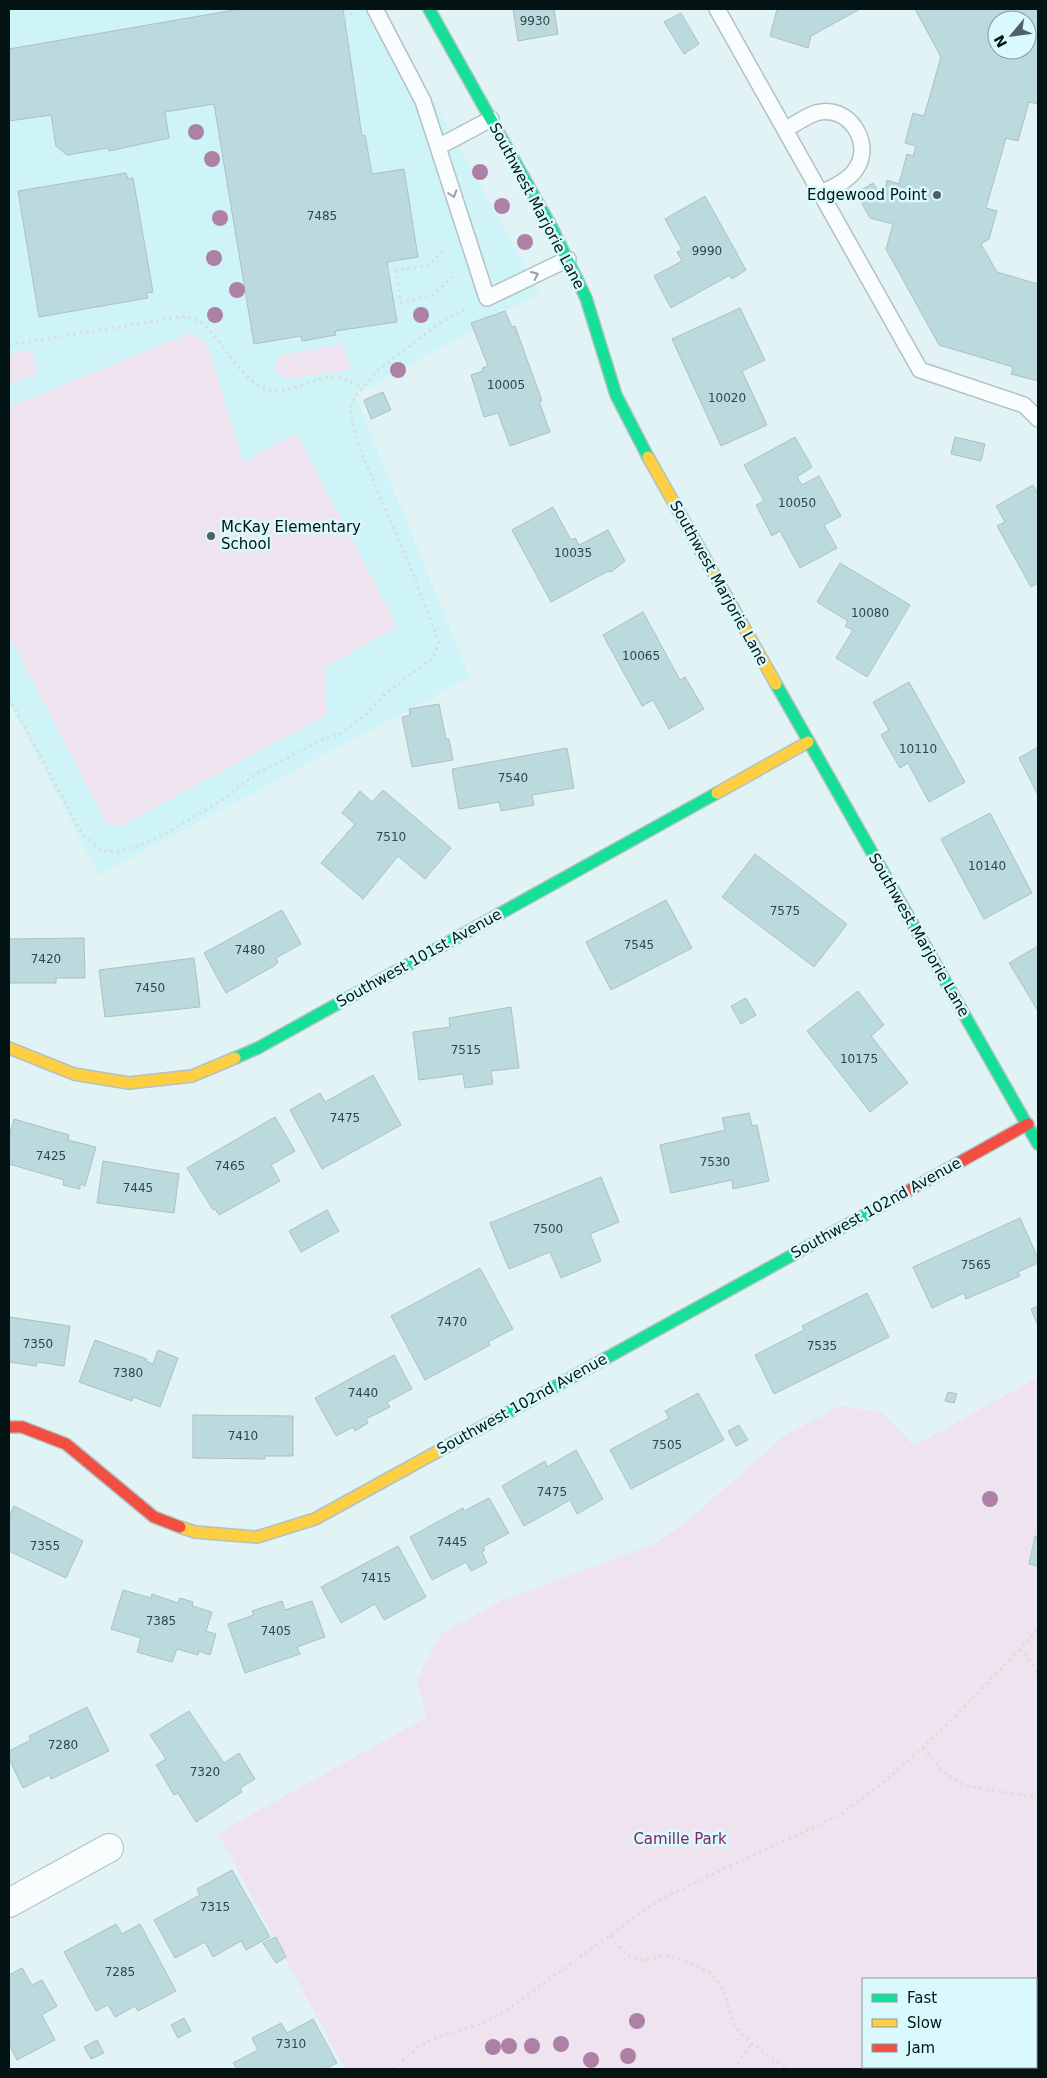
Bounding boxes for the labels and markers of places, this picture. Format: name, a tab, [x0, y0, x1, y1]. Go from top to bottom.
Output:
place label: Edgewood Point	[807, 186, 927, 204]
marker: Edgewood Point	[931, 189, 943, 201]
place label: McKay Elementary School	[221, 518, 361, 553]
marker: McKay Elementary School	[205, 530, 217, 542]

